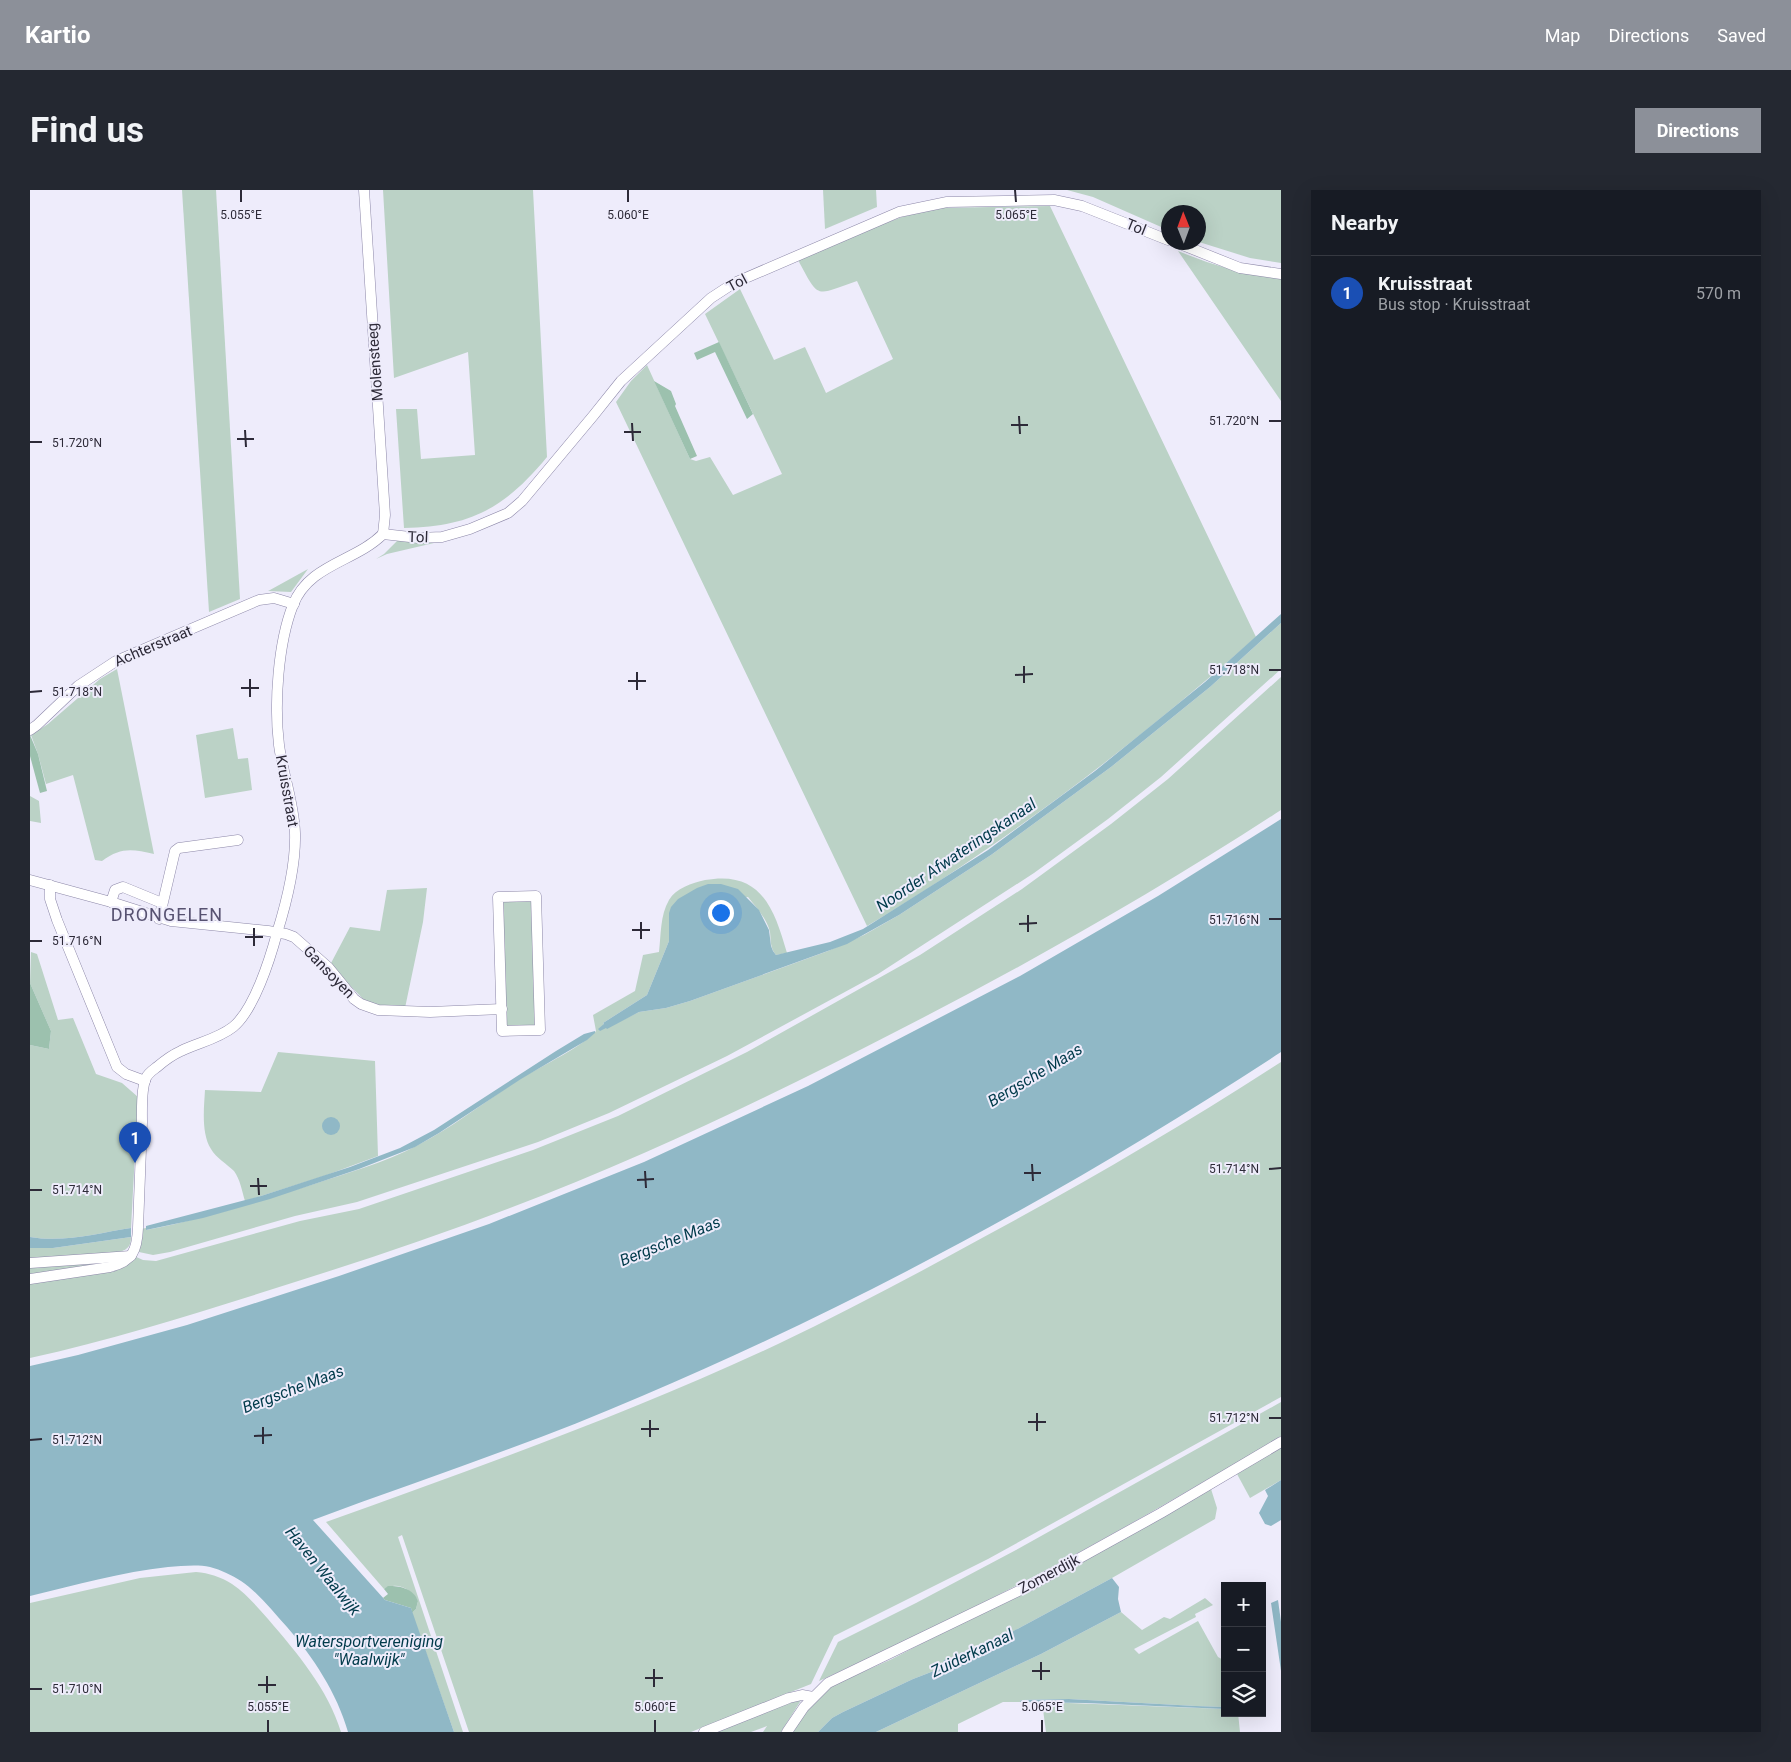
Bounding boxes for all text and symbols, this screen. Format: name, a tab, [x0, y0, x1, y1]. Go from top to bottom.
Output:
text: Kartio	[25, 21, 91, 49]
text: Map	[1545, 25, 1580, 46]
text: Directions	[1608, 25, 1689, 46]
text: Saved	[1717, 25, 1766, 46]
button: Directions	[1635, 108, 1761, 153]
text: Find us	[30, 110, 144, 151]
north arrow	[1161, 205, 1206, 250]
text: 5.055°E	[220, 208, 262, 222]
text: 5.060°E	[607, 208, 649, 222]
text: 5.065°E	[995, 208, 1037, 222]
text: Nearby	[1331, 211, 1398, 235]
street label: Tol	[1123, 215, 1149, 239]
street label: Tol	[724, 270, 750, 296]
text: Kruisstraat	[1378, 272, 1472, 295]
text: 1	[1342, 284, 1352, 303]
text: 570 m	[1696, 284, 1741, 303]
text: Bus stop · Kruisstraat	[1378, 295, 1530, 314]
street label: Molensteeg	[363, 322, 387, 402]
text: 51.720°N	[1209, 414, 1259, 428]
text: 51.720°N	[52, 436, 102, 450]
street label: Tol	[407, 528, 429, 546]
street label: Achterstraat	[112, 622, 195, 670]
text: 51.718°N	[1209, 663, 1259, 677]
text: 51.718°N	[52, 685, 102, 699]
street label: Kruisstraat	[272, 754, 302, 829]
water label: Noorder Afwateringskanaal	[872, 794, 1040, 916]
your location	[708, 900, 734, 926]
district label: DRONGELEN	[111, 904, 223, 925]
text: 51.716°N	[1209, 913, 1259, 927]
text: 51.716°N	[52, 934, 102, 948]
street label: Gansoyen	[300, 942, 358, 1002]
water label: Bergsche Maas	[984, 1039, 1086, 1111]
pin: 1	[119, 1122, 151, 1163]
text: 51.714°N	[1209, 1162, 1259, 1176]
text: 51.714°N	[52, 1183, 102, 1197]
water label: Bergsche Maas	[617, 1212, 723, 1270]
water label: Bergsche Maas	[240, 1361, 346, 1417]
text: 51.712°N	[1209, 1411, 1259, 1425]
text: 51.712°N	[52, 1433, 102, 1447]
water label: Haven Waalwijk	[281, 1523, 365, 1620]
street label: Zomerdijk	[1015, 1550, 1083, 1598]
map controls	[1221, 1582, 1266, 1717]
button: +	[1221, 1582, 1266, 1627]
water label: Zuiderkanaal	[927, 1625, 1016, 1682]
button: −	[1221, 1627, 1266, 1672]
water label: Watersportvereniging "Waalwijk"	[295, 1632, 443, 1669]
button: layers	[1221, 1672, 1266, 1717]
text: 51.710°N	[52, 1682, 102, 1696]
text: 5.055°E	[247, 1700, 289, 1714]
text: 5.060°E	[634, 1700, 676, 1714]
text: 5.065°E	[1021, 1700, 1063, 1714]

